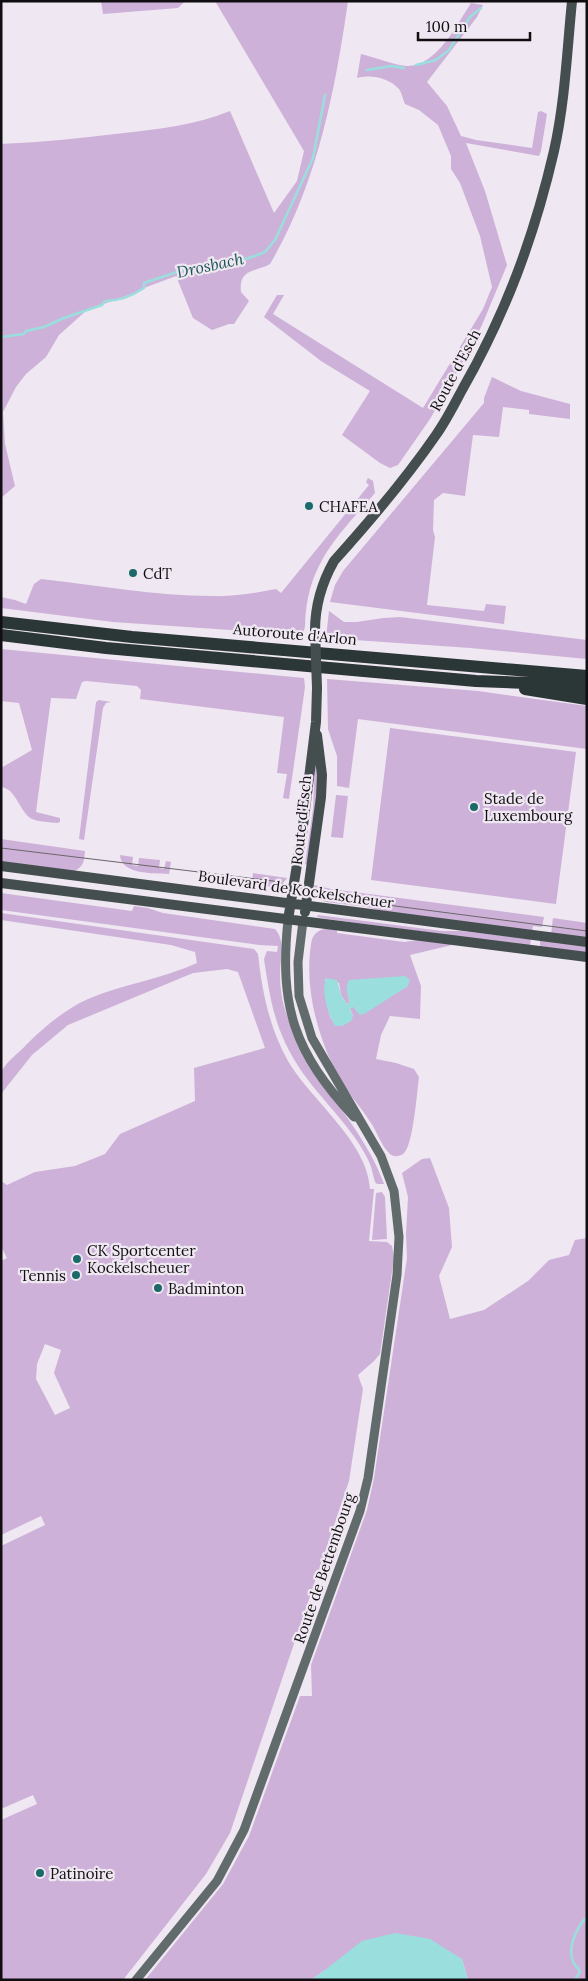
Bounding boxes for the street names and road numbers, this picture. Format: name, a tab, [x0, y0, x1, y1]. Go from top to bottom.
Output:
street label: Route d'Esch	[425, 326, 485, 414]
street label: Autoroute d'Arlon	[231, 619, 358, 649]
street label: Route d'Esch	[287, 774, 315, 866]
street label: Boulevard de Kockelscheuer	[197, 866, 395, 912]
street label: Route de Bettembourg	[289, 1490, 359, 1646]

